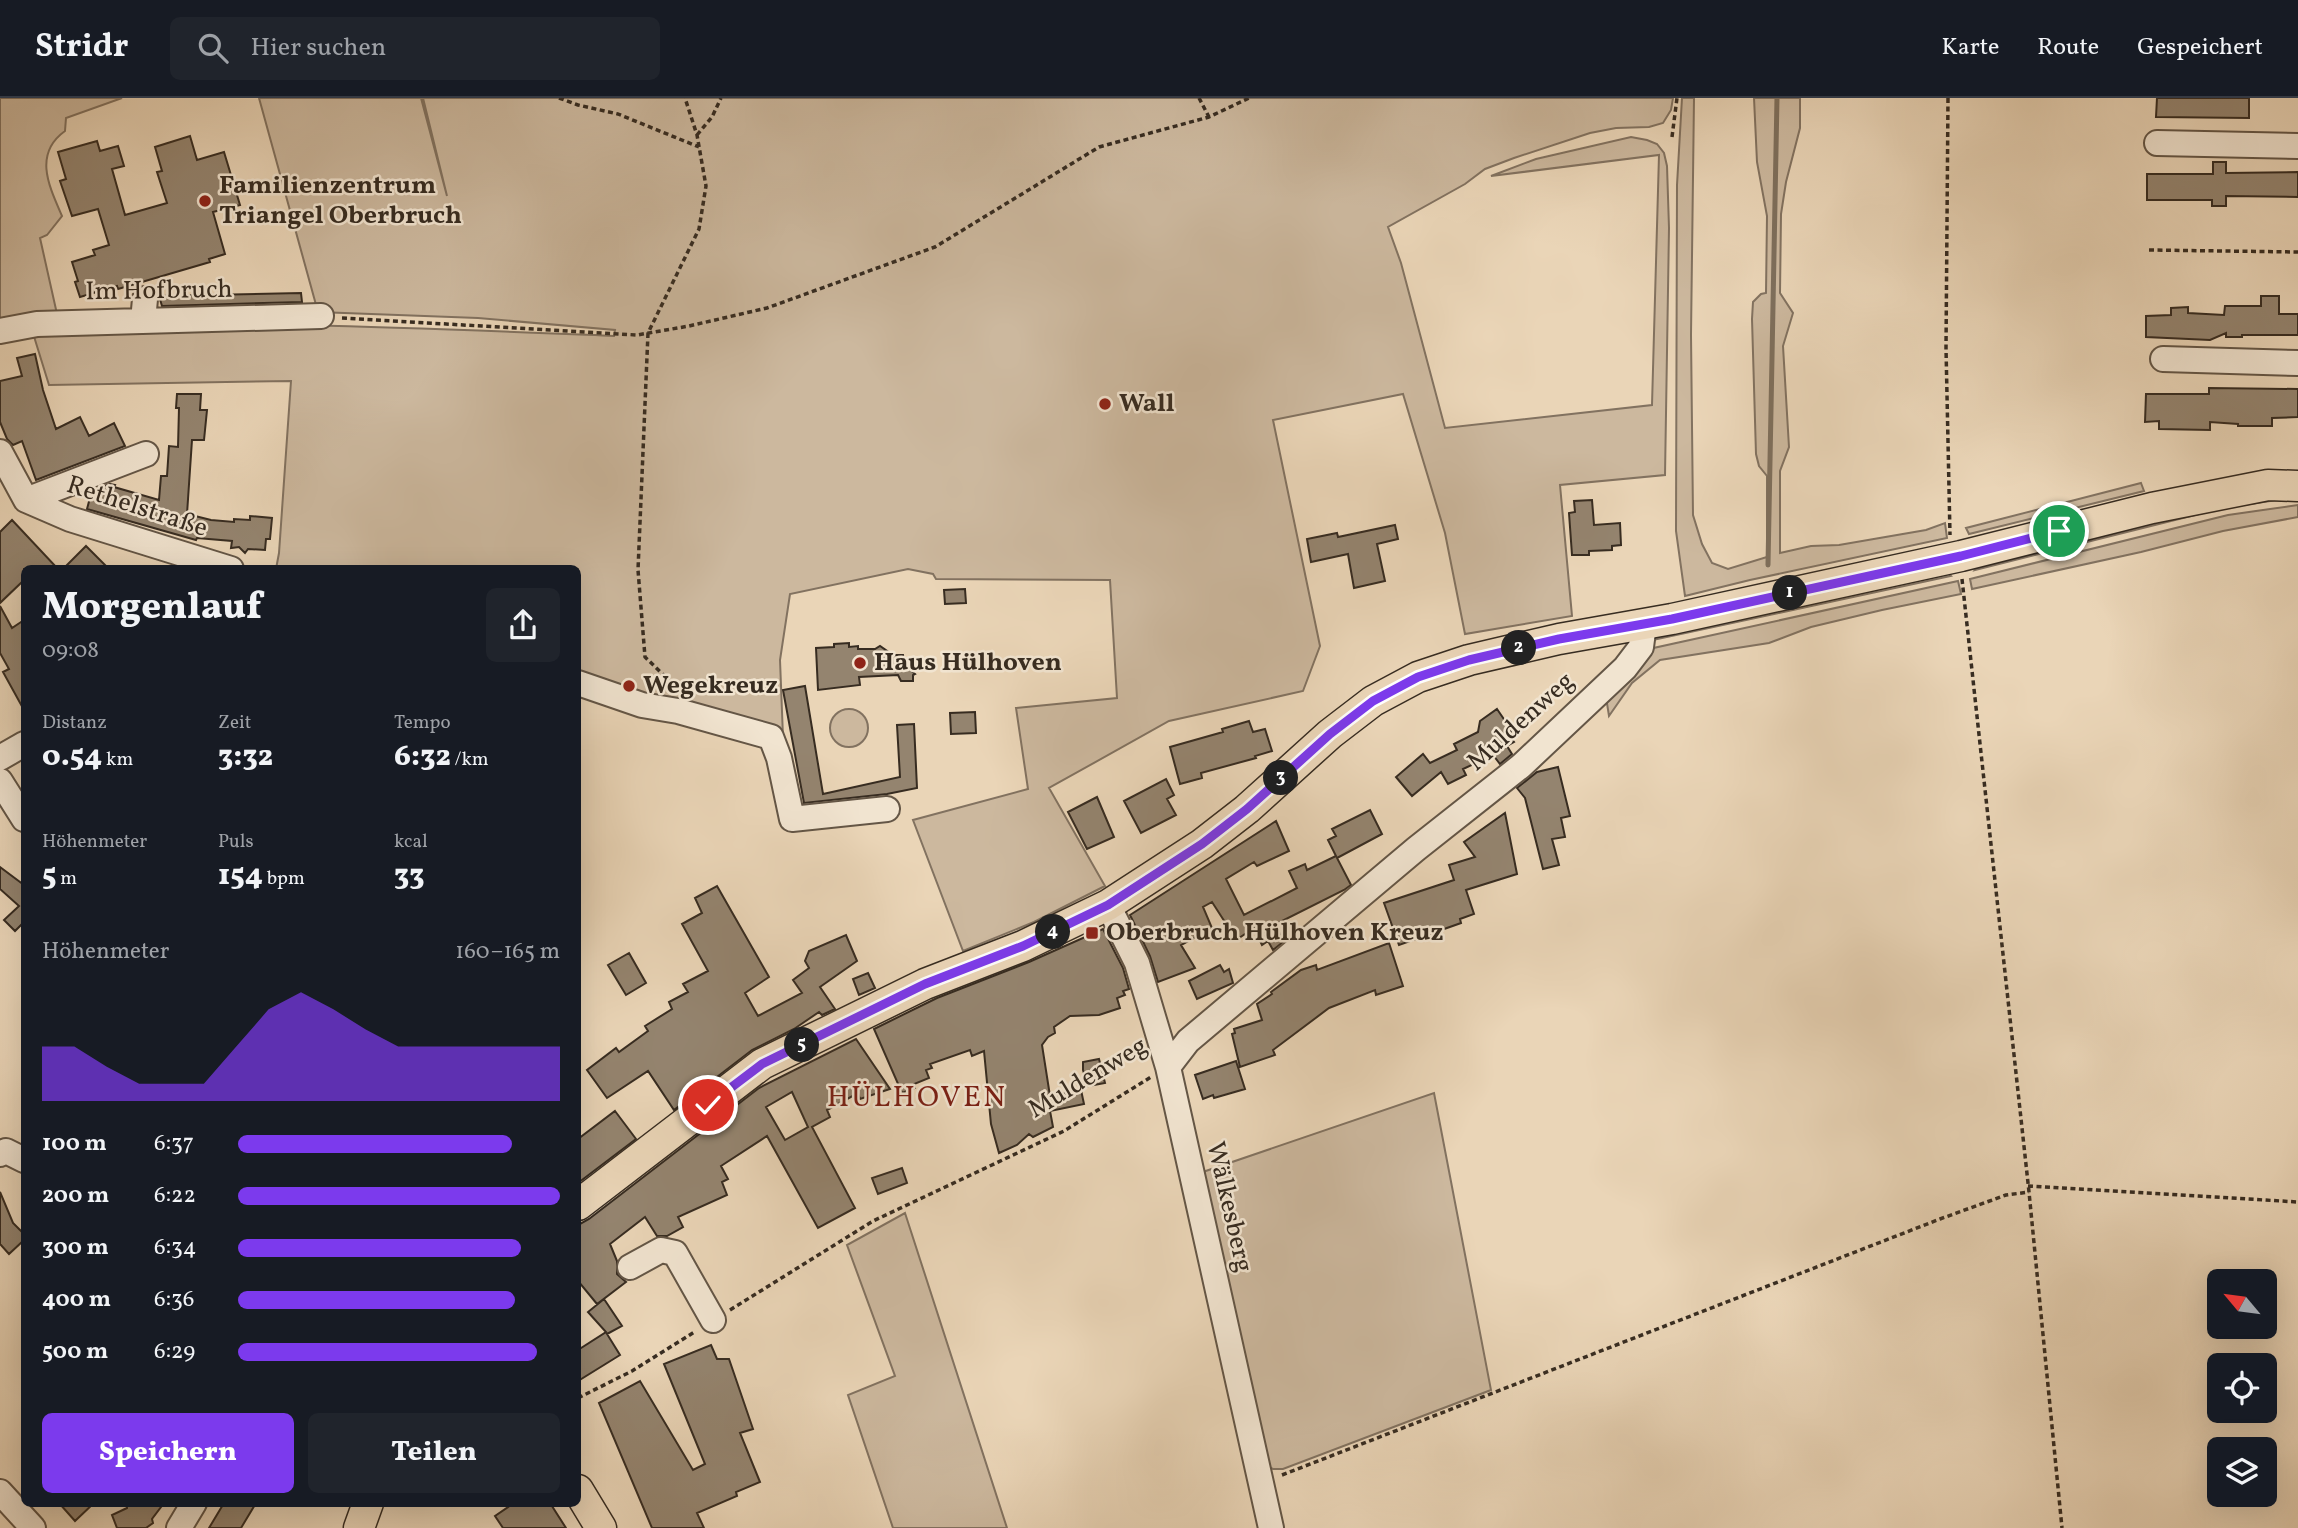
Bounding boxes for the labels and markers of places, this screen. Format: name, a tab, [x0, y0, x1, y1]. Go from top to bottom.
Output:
place label: Familienzentrum Triangel Oberbruch	[219, 168, 462, 234]
marker: Familienzentrum Triangel Oberbruch	[197, 193, 213, 209]
place label: Wall	[1119, 386, 1175, 422]
marker: Wall	[1097, 396, 1113, 412]
pin	[2029, 501, 2089, 561]
pin: 1	[1772, 575, 1808, 610]
pin: 2	[1502, 630, 1536, 666]
place label: Haus Hülhoven	[874, 645, 1062, 681]
marker: Haus Hülhoven	[852, 655, 868, 671]
place label: Wegekreuz	[643, 668, 778, 704]
marker: Wegekreuz	[621, 678, 637, 694]
pin: 3	[1264, 760, 1298, 796]
pin: 4	[1036, 914, 1070, 950]
place label: Oberbruch Hülhoven Kreuz	[1106, 915, 1444, 951]
marker: Oberbruch Hülhoven Kreuz	[1084, 925, 1100, 941]
pin: 5	[784, 1028, 820, 1062]
pin	[678, 1075, 738, 1135]

